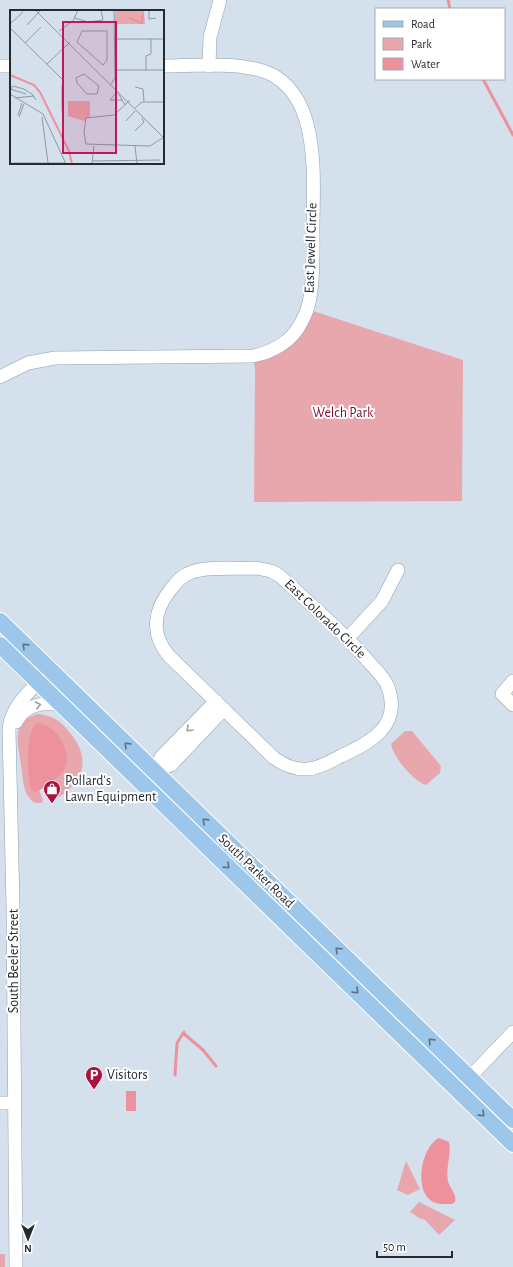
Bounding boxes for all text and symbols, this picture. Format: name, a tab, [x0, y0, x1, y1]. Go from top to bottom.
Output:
legend	[375, 8, 505, 80]
inset map	[10, 10, 164, 164]
text: Road	[411, 18, 435, 30]
text: Park	[411, 38, 432, 50]
text: Water	[411, 58, 440, 70]
street label: East Jewell Circle	[302, 202, 320, 294]
park label: Welch Park	[313, 406, 374, 420]
street label: East Colorado Circle	[282, 577, 368, 661]
one-way arrow	[22, 643, 30, 651]
one-way arrow	[35, 701, 41, 709]
one-way arrow	[186, 724, 194, 732]
one-way arrow	[124, 742, 132, 750]
place label: Pollard's Lawn Equipment	[65, 774, 157, 804]
shop icon: Pollard's Lawn Equipment	[42, 779, 62, 804]
one-way arrow	[202, 818, 210, 826]
street label: South Parker Road	[215, 831, 297, 911]
one-way arrow	[222, 861, 230, 869]
street label: South Beeler Street	[7, 908, 21, 1013]
one-way arrow	[335, 947, 343, 955]
one-way arrow	[351, 987, 359, 994]
one-way arrow	[428, 1038, 436, 1046]
parking icon: Visitors	[84, 1065, 104, 1090]
place label: Visitors	[107, 1068, 148, 1082]
one-way arrow	[477, 1109, 485, 1117]
north arrow	[8, 1219, 48, 1259]
scale bar	[377, 1233, 452, 1259]
text: 50 m	[383, 1241, 406, 1253]
text: N	[24, 1243, 32, 1254]

